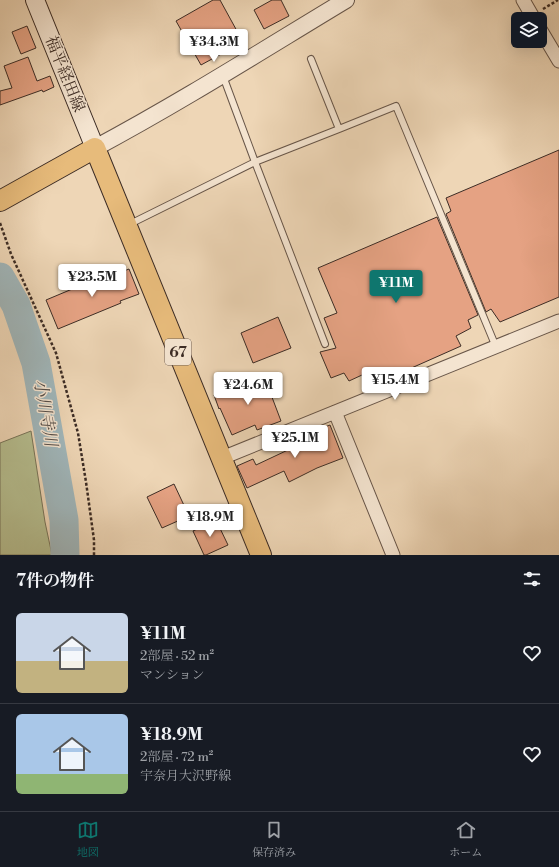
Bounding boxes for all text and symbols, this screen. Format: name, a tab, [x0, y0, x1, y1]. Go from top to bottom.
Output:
map controls	[511, 12, 547, 48]
button: layers	[511, 12, 547, 48]
pin: ¥34.3M	[181, 29, 247, 63]
street label: 福平経田線	[41, 33, 89, 115]
text: ¥34.3M	[189, 34, 239, 50]
pin: ¥23.5M	[59, 264, 125, 298]
text: ¥23.5M	[67, 269, 117, 285]
pin: ¥11M	[372, 270, 420, 304]
text: ¥11M	[379, 275, 413, 291]
road number: 67	[165, 339, 191, 365]
pin: ¥15.4M	[362, 367, 428, 401]
pin: ¥24.6M	[215, 372, 281, 406]
text: ¥15.4M	[371, 372, 419, 388]
text: ¥24.6M	[223, 377, 273, 393]
water label: 小川寺川	[28, 378, 62, 450]
pin: ¥25.1M	[262, 425, 328, 459]
text: ¥25.1M	[271, 430, 319, 446]
pin: ¥18.9M	[177, 504, 243, 538]
text: ¥18.9M	[186, 509, 234, 525]
icon: filters	[521, 568, 543, 590]
text: 7件の物件	[16, 570, 94, 592]
text: ¥11M	[140, 623, 186, 645]
icon: home	[48, 629, 96, 677]
icon: heart	[521, 642, 543, 664]
text: 2部屋 · 52 m²	[140, 648, 214, 664]
text: マンション	[140, 667, 204, 683]
text: ¥18.9M	[140, 724, 203, 746]
icon: home	[48, 730, 96, 778]
icon: heart	[521, 743, 543, 765]
text: 2部屋 · 72 m²	[140, 749, 213, 765]
text: 宇奈月大沢野線	[140, 768, 231, 784]
tab: 地図	[77, 819, 99, 860]
tab: 保存済み	[252, 819, 296, 860]
tab: ホーム	[449, 819, 482, 860]

